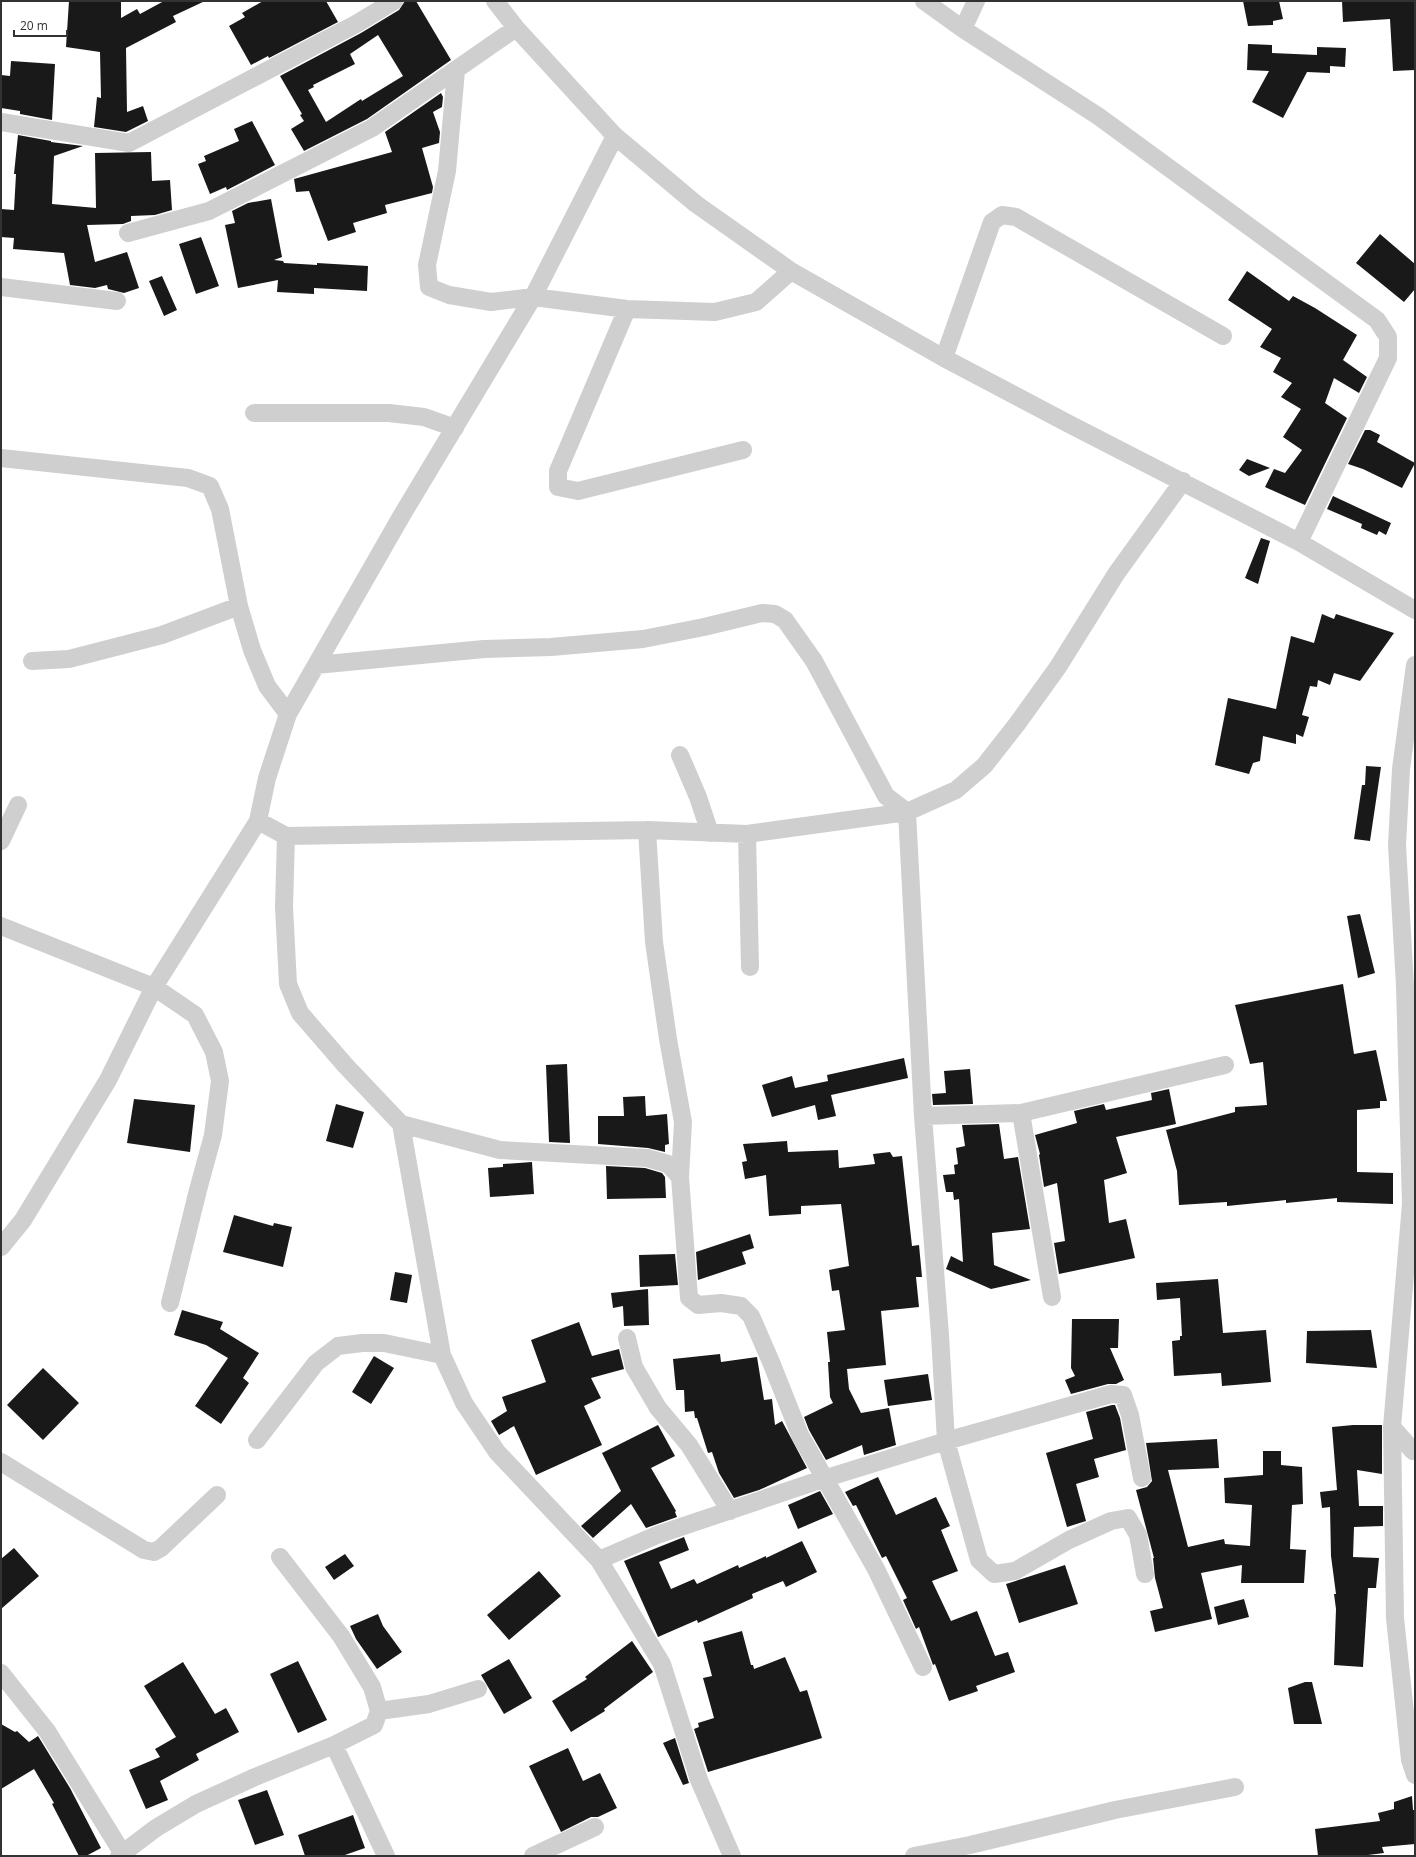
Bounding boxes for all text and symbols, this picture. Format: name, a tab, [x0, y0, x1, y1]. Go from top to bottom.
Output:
scale bar	[14, 12, 67, 38]
text: 20 m	[20, 17, 48, 34]

